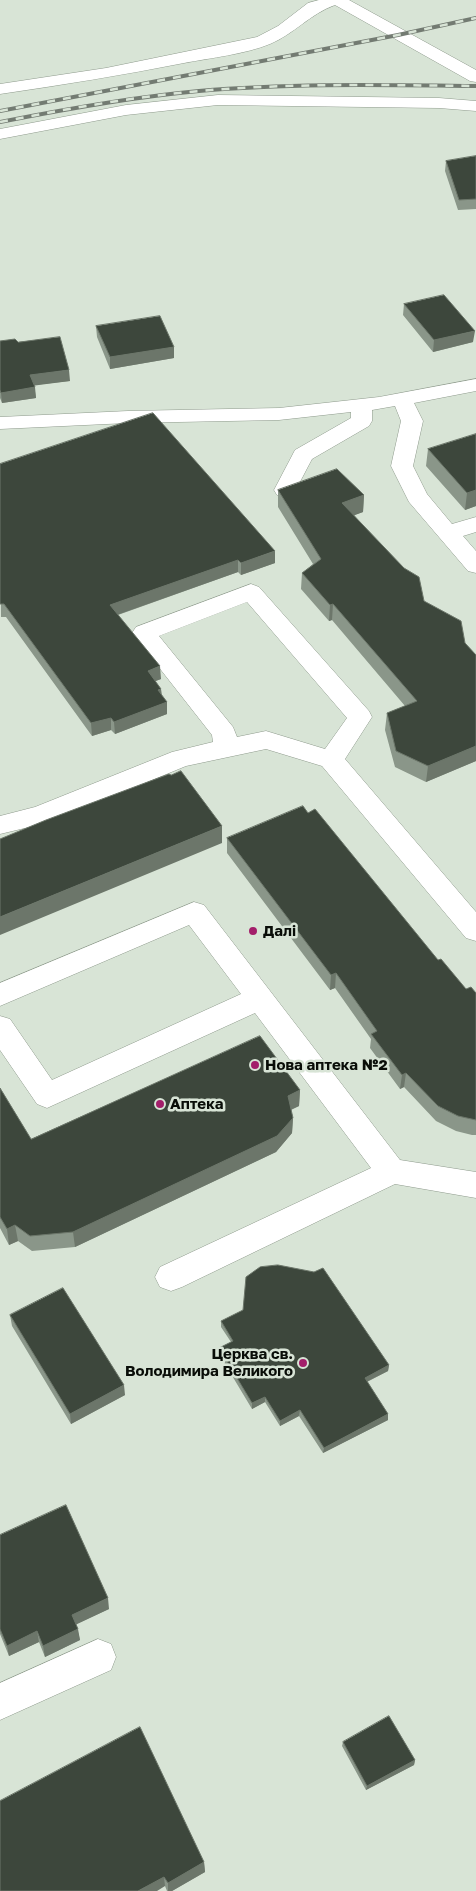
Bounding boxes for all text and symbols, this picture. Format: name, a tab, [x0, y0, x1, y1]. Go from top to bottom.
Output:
place label: Далі	[263, 922, 296, 940]
marker: Далі	[247, 925, 259, 937]
place label: Нова аптека №2	[265, 1056, 388, 1074]
marker: Нова аптека №2	[249, 1059, 261, 1071]
place label: Аптека	[170, 1095, 223, 1113]
marker: Аптека	[154, 1098, 166, 1110]
place label: Церква св. Володимира Великого	[125, 1345, 293, 1380]
marker: Церква св. Володимира Великого	[297, 1357, 309, 1369]

